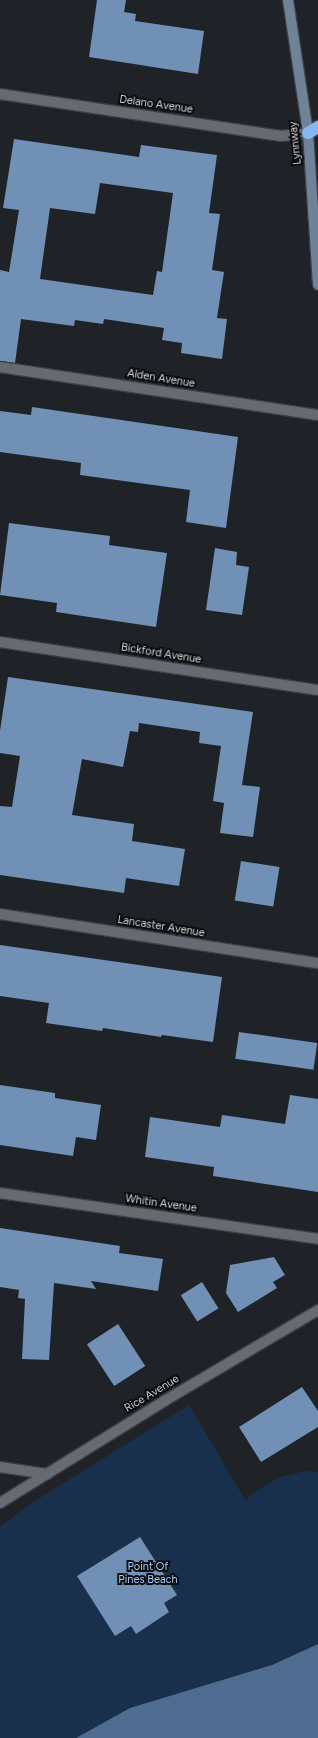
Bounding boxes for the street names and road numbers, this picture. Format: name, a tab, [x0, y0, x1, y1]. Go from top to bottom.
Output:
street label: Delano Avenue	[118, 93, 194, 117]
street label: Lynnway	[287, 121, 305, 165]
street label: Alden Avenue	[126, 367, 196, 391]
street label: Bickford Avenue	[120, 641, 202, 667]
street label: Lancaster Avenue	[117, 914, 205, 940]
street label: Whitin Avenue	[124, 1192, 198, 1216]
street label: Rice Avenue	[122, 1373, 182, 1415]

